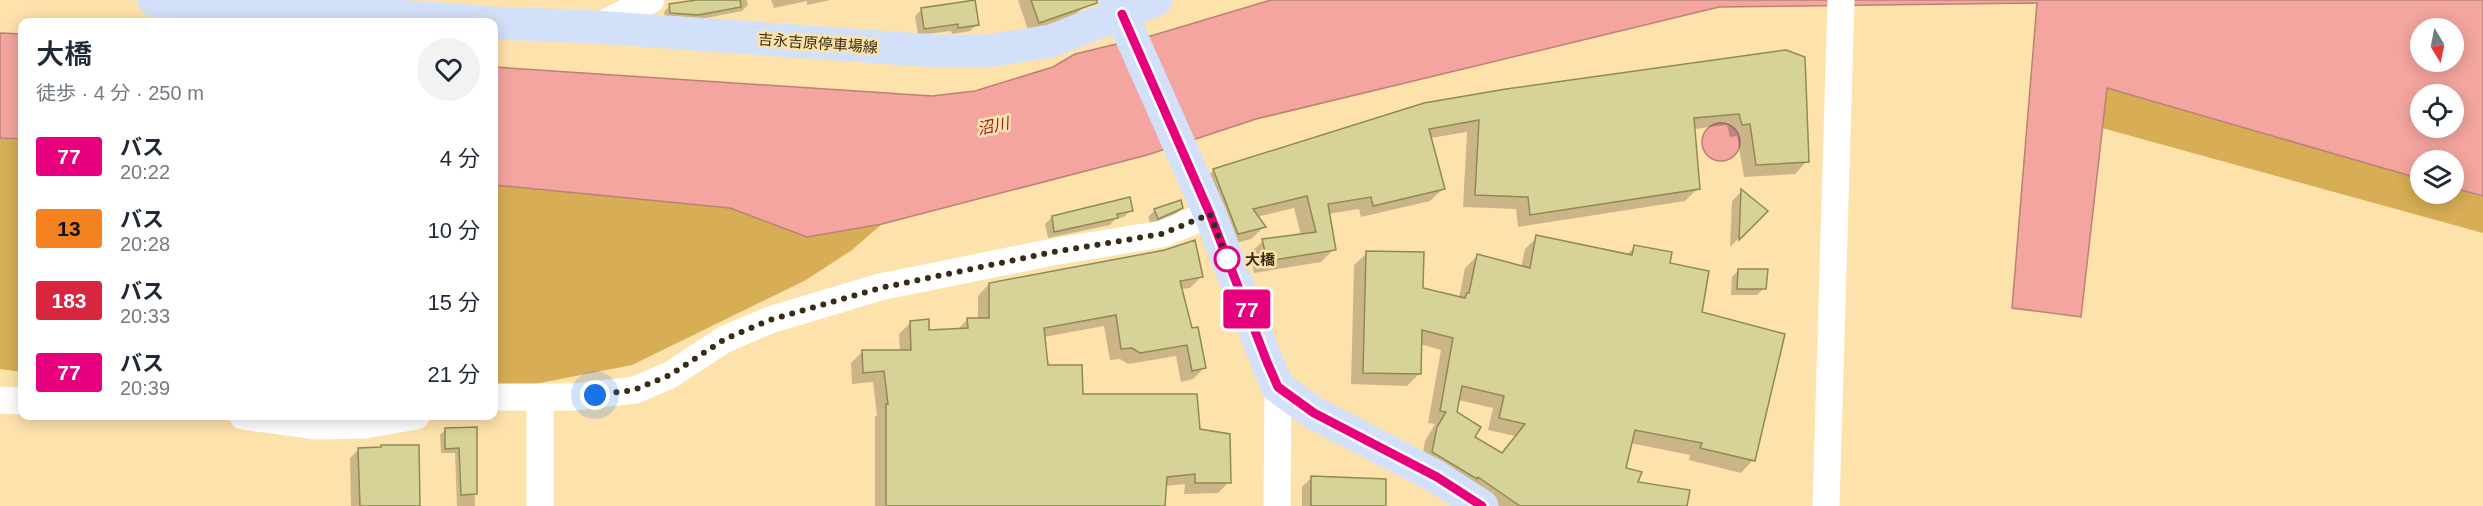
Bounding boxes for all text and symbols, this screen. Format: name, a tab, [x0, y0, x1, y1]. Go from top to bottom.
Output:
north arrow	[2410, 18, 2464, 72]
map controls	[2410, 18, 2464, 204]
street label: 吉永吉原停車場線	[758, 30, 878, 56]
button: heart	[417, 38, 480, 101]
text: 大橋	[36, 39, 92, 70]
text: 徒歩 · 4 分 · 250 m	[36, 82, 204, 104]
button: locate	[2410, 84, 2464, 138]
water label: 沼川	[976, 114, 1012, 138]
text: バス	[120, 135, 164, 160]
text: 77	[57, 145, 81, 168]
text: 4 分	[440, 146, 480, 171]
button: layers	[2410, 150, 2464, 204]
text: 20:22	[120, 161, 170, 183]
text: バス	[120, 207, 164, 232]
text: 13	[57, 217, 81, 240]
text: 10 分	[427, 218, 480, 243]
text: 20:28	[120, 233, 170, 255]
marker: 大橋	[1214, 246, 1240, 272]
place label: 大橋	[1245, 251, 1276, 268]
text: バス	[120, 279, 164, 304]
text: 183	[51, 289, 87, 312]
text: 15 分	[427, 290, 480, 315]
line badge: 77	[1220, 290, 1274, 328]
text: 77	[1235, 298, 1259, 321]
text: 20:33	[120, 305, 170, 327]
text: バス	[120, 351, 164, 376]
text: 77	[57, 361, 81, 384]
text: 21 分	[427, 362, 480, 387]
text: 20:39	[120, 377, 170, 399]
your location	[580, 380, 610, 410]

